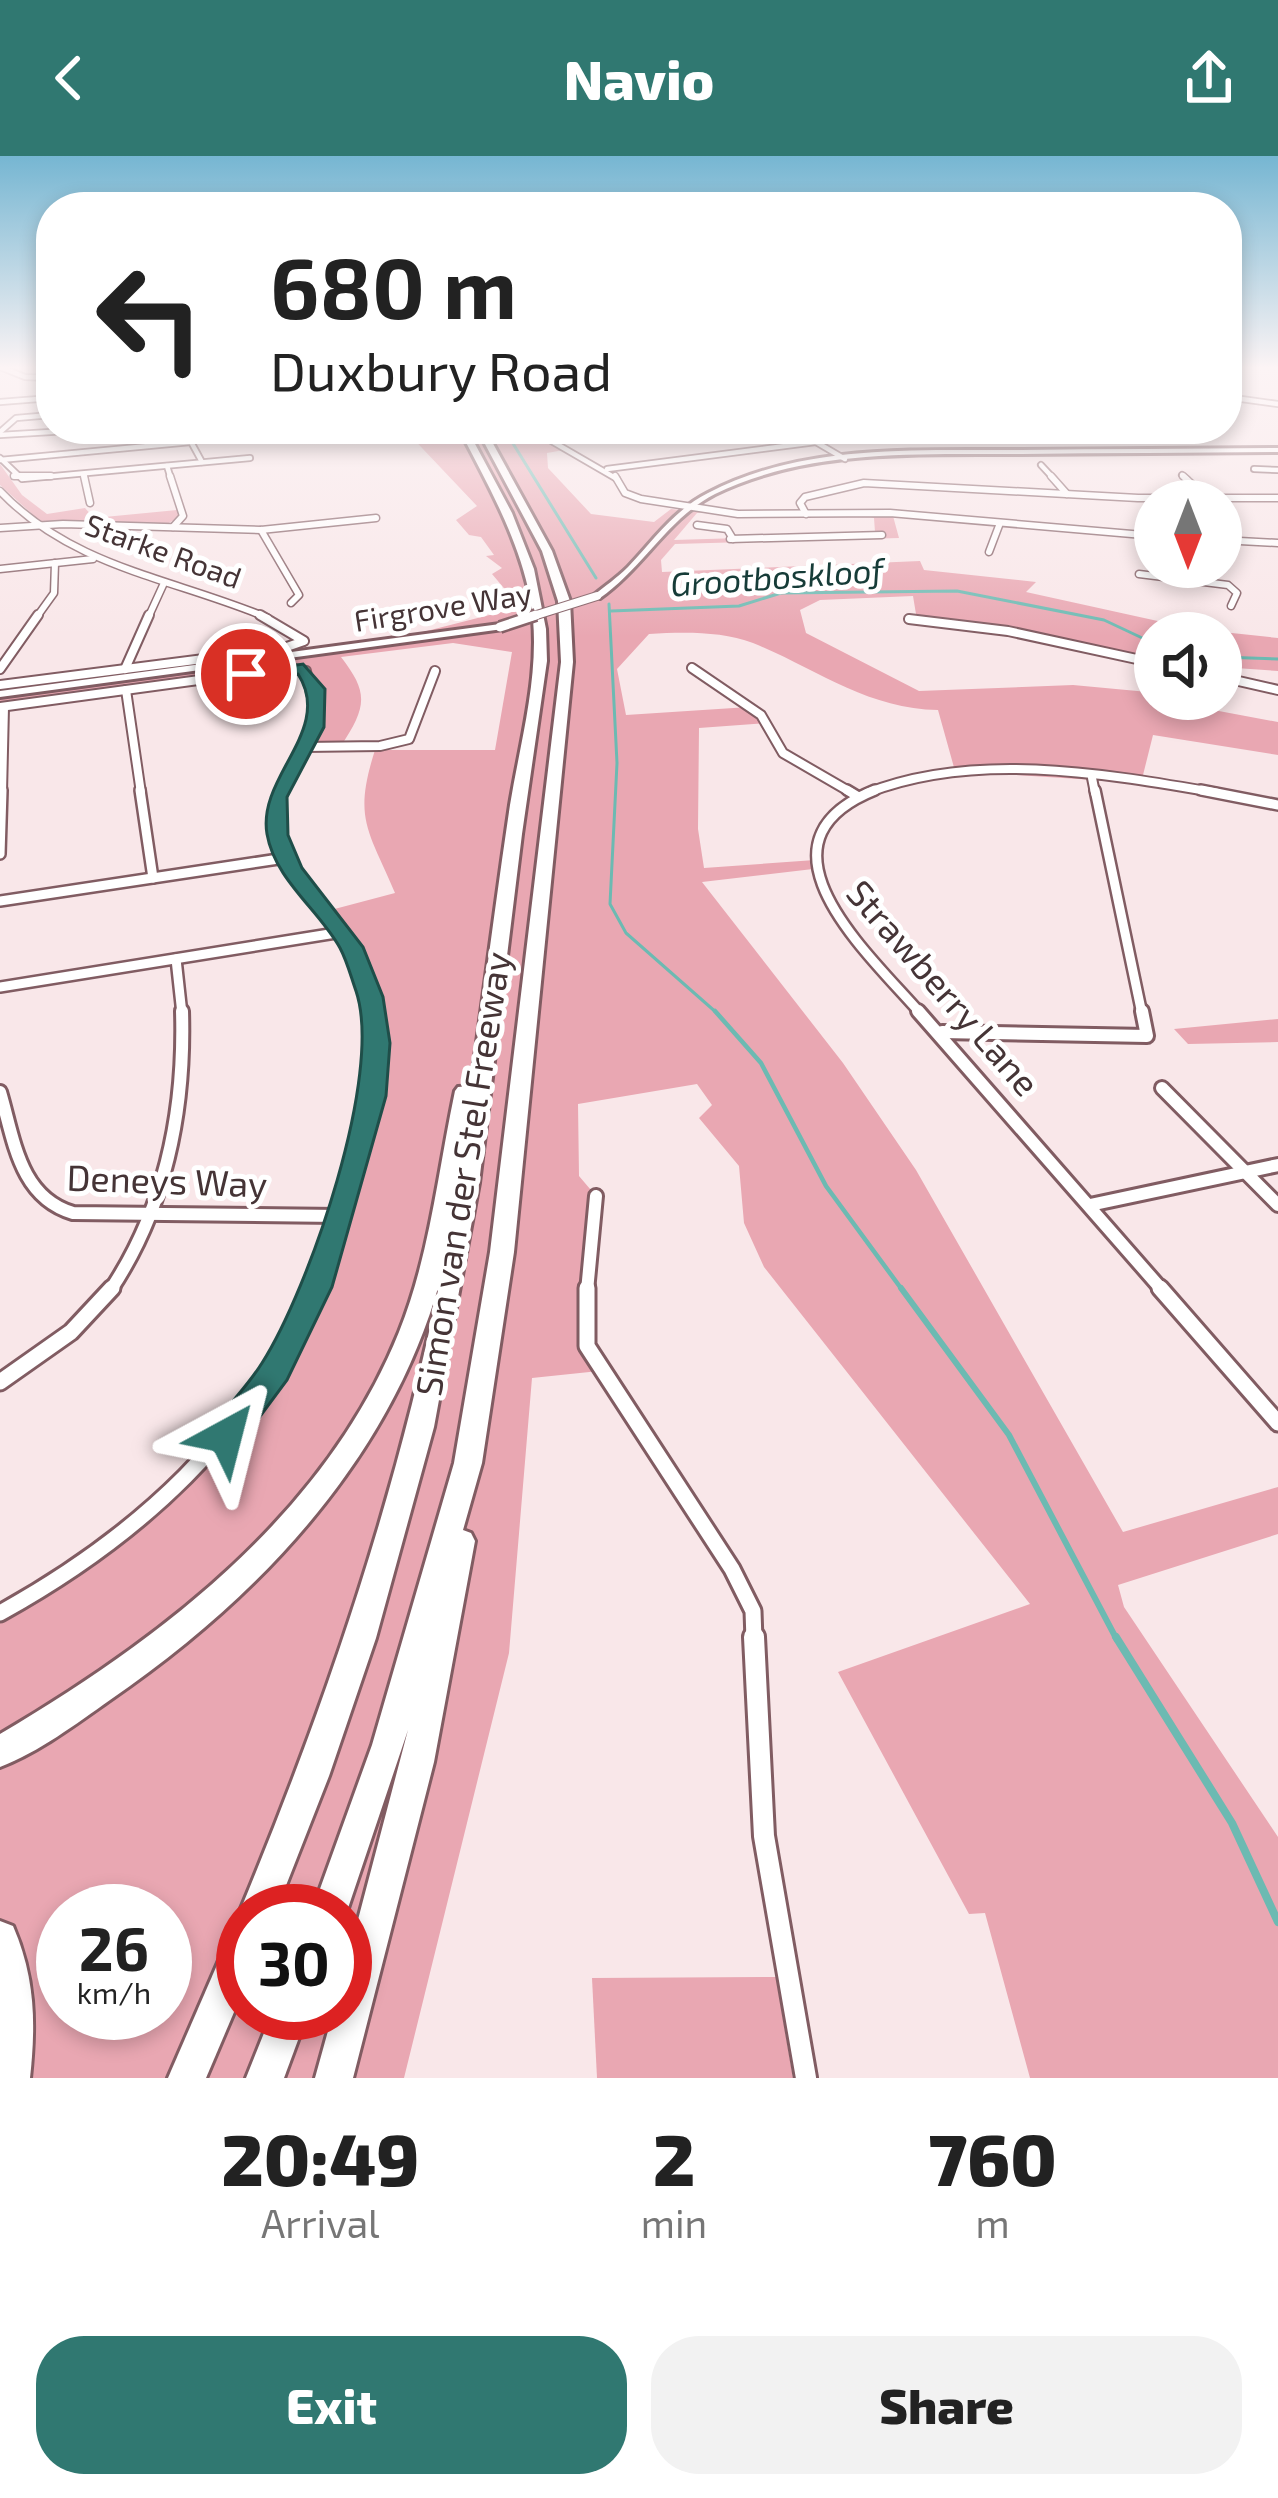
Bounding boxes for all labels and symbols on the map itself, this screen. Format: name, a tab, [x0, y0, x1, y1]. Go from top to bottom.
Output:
north arrow	[1134, 480, 1242, 588]
street label: Starke Road	[81, 505, 247, 595]
water label: Grootboskloof	[669, 548, 887, 603]
street label: Firgrove Way	[351, 574, 534, 638]
pin	[195, 623, 297, 725]
street label: Strawberry Lane	[839, 871, 1049, 1103]
street label: Simon van der Stel Freeway	[405, 949, 518, 1399]
street label: Deneys Way	[66, 1155, 268, 1204]
position arrow	[163, 1373, 289, 1499]
speed limit sign: 30	[216, 1884, 372, 2040]

